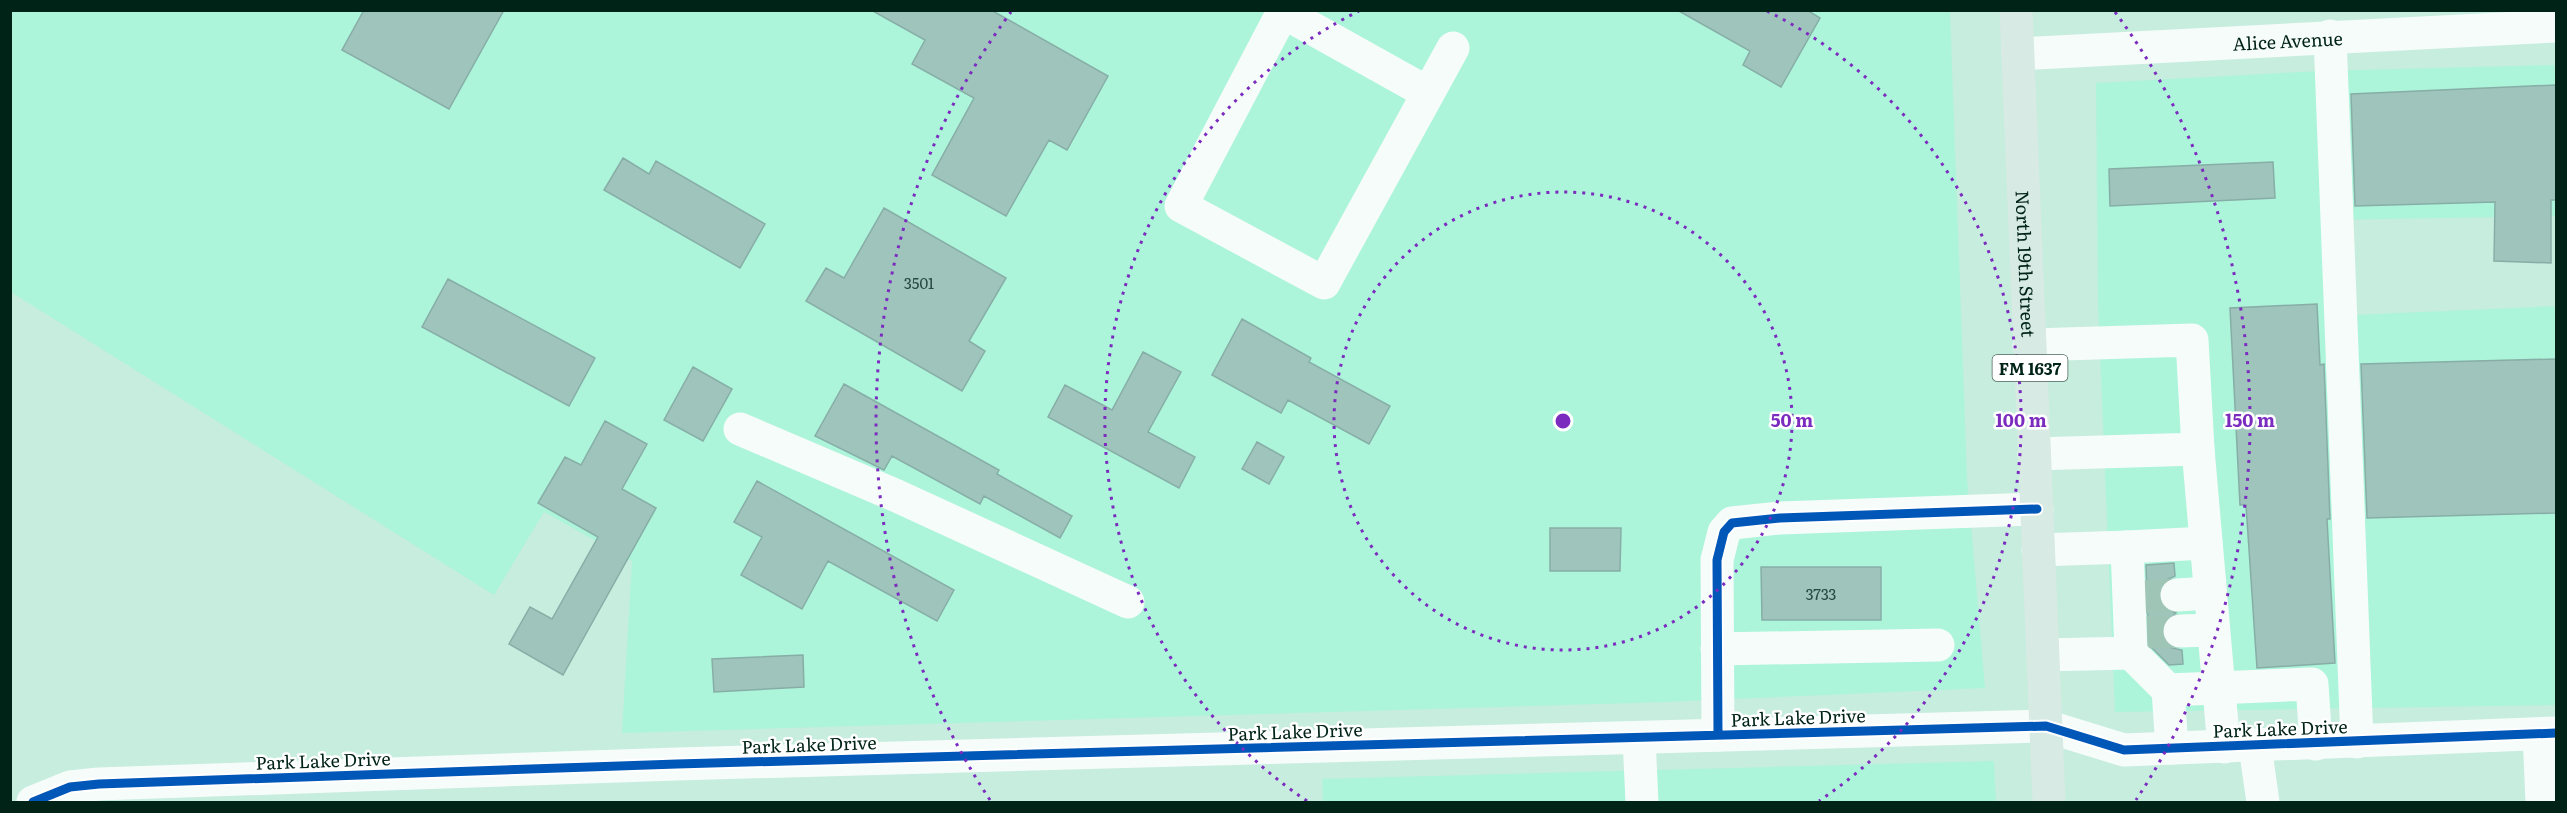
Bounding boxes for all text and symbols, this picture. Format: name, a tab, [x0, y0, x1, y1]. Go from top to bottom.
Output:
street label: Alice Avenue	[2232, 24, 2343, 56]
street label: North 19th Street	[2010, 190, 2043, 338]
house number: 3501	[904, 271, 934, 294]
road number: FM 1637	[1992, 355, 2068, 381]
text: 50 m	[1771, 406, 1813, 433]
text: 100 m	[1995, 406, 2047, 433]
text: 150 m	[2225, 406, 2275, 433]
centre of rings	[1553, 411, 1573, 431]
house number: 3733	[1806, 582, 1836, 605]
street label: Park Lake Drive	[1730, 701, 1866, 733]
street label: Park Lake Drive	[2212, 712, 2348, 744]
street label: Park Lake Drive	[1227, 715, 1363, 747]
street label: Park Lake Drive	[741, 728, 877, 760]
street label: Park Lake Drive	[255, 744, 391, 776]

